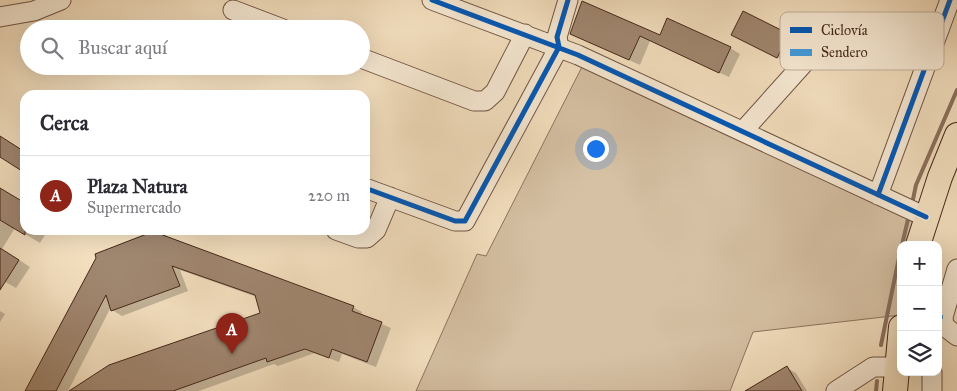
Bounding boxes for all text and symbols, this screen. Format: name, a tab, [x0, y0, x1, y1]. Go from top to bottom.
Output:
legend	[780, 12, 944, 70]
search box	[20, 20, 370, 75]
text: Ciclovía	[821, 22, 868, 39]
icon: search	[38, 34, 66, 62]
text: Buscar aquí	[78, 36, 167, 59]
text: Sendero	[821, 44, 868, 61]
text: Cerca	[40, 110, 89, 136]
your location	[583, 136, 609, 162]
text: Plaza Natura	[87, 175, 188, 198]
text: A	[51, 186, 61, 205]
text: 220 m	[308, 186, 350, 205]
text: Supermercado	[87, 198, 181, 217]
map controls	[897, 241, 942, 376]
button: +	[897, 241, 942, 286]
button: −	[897, 286, 942, 331]
pin: A	[216, 313, 248, 354]
button: layers	[897, 331, 942, 376]

